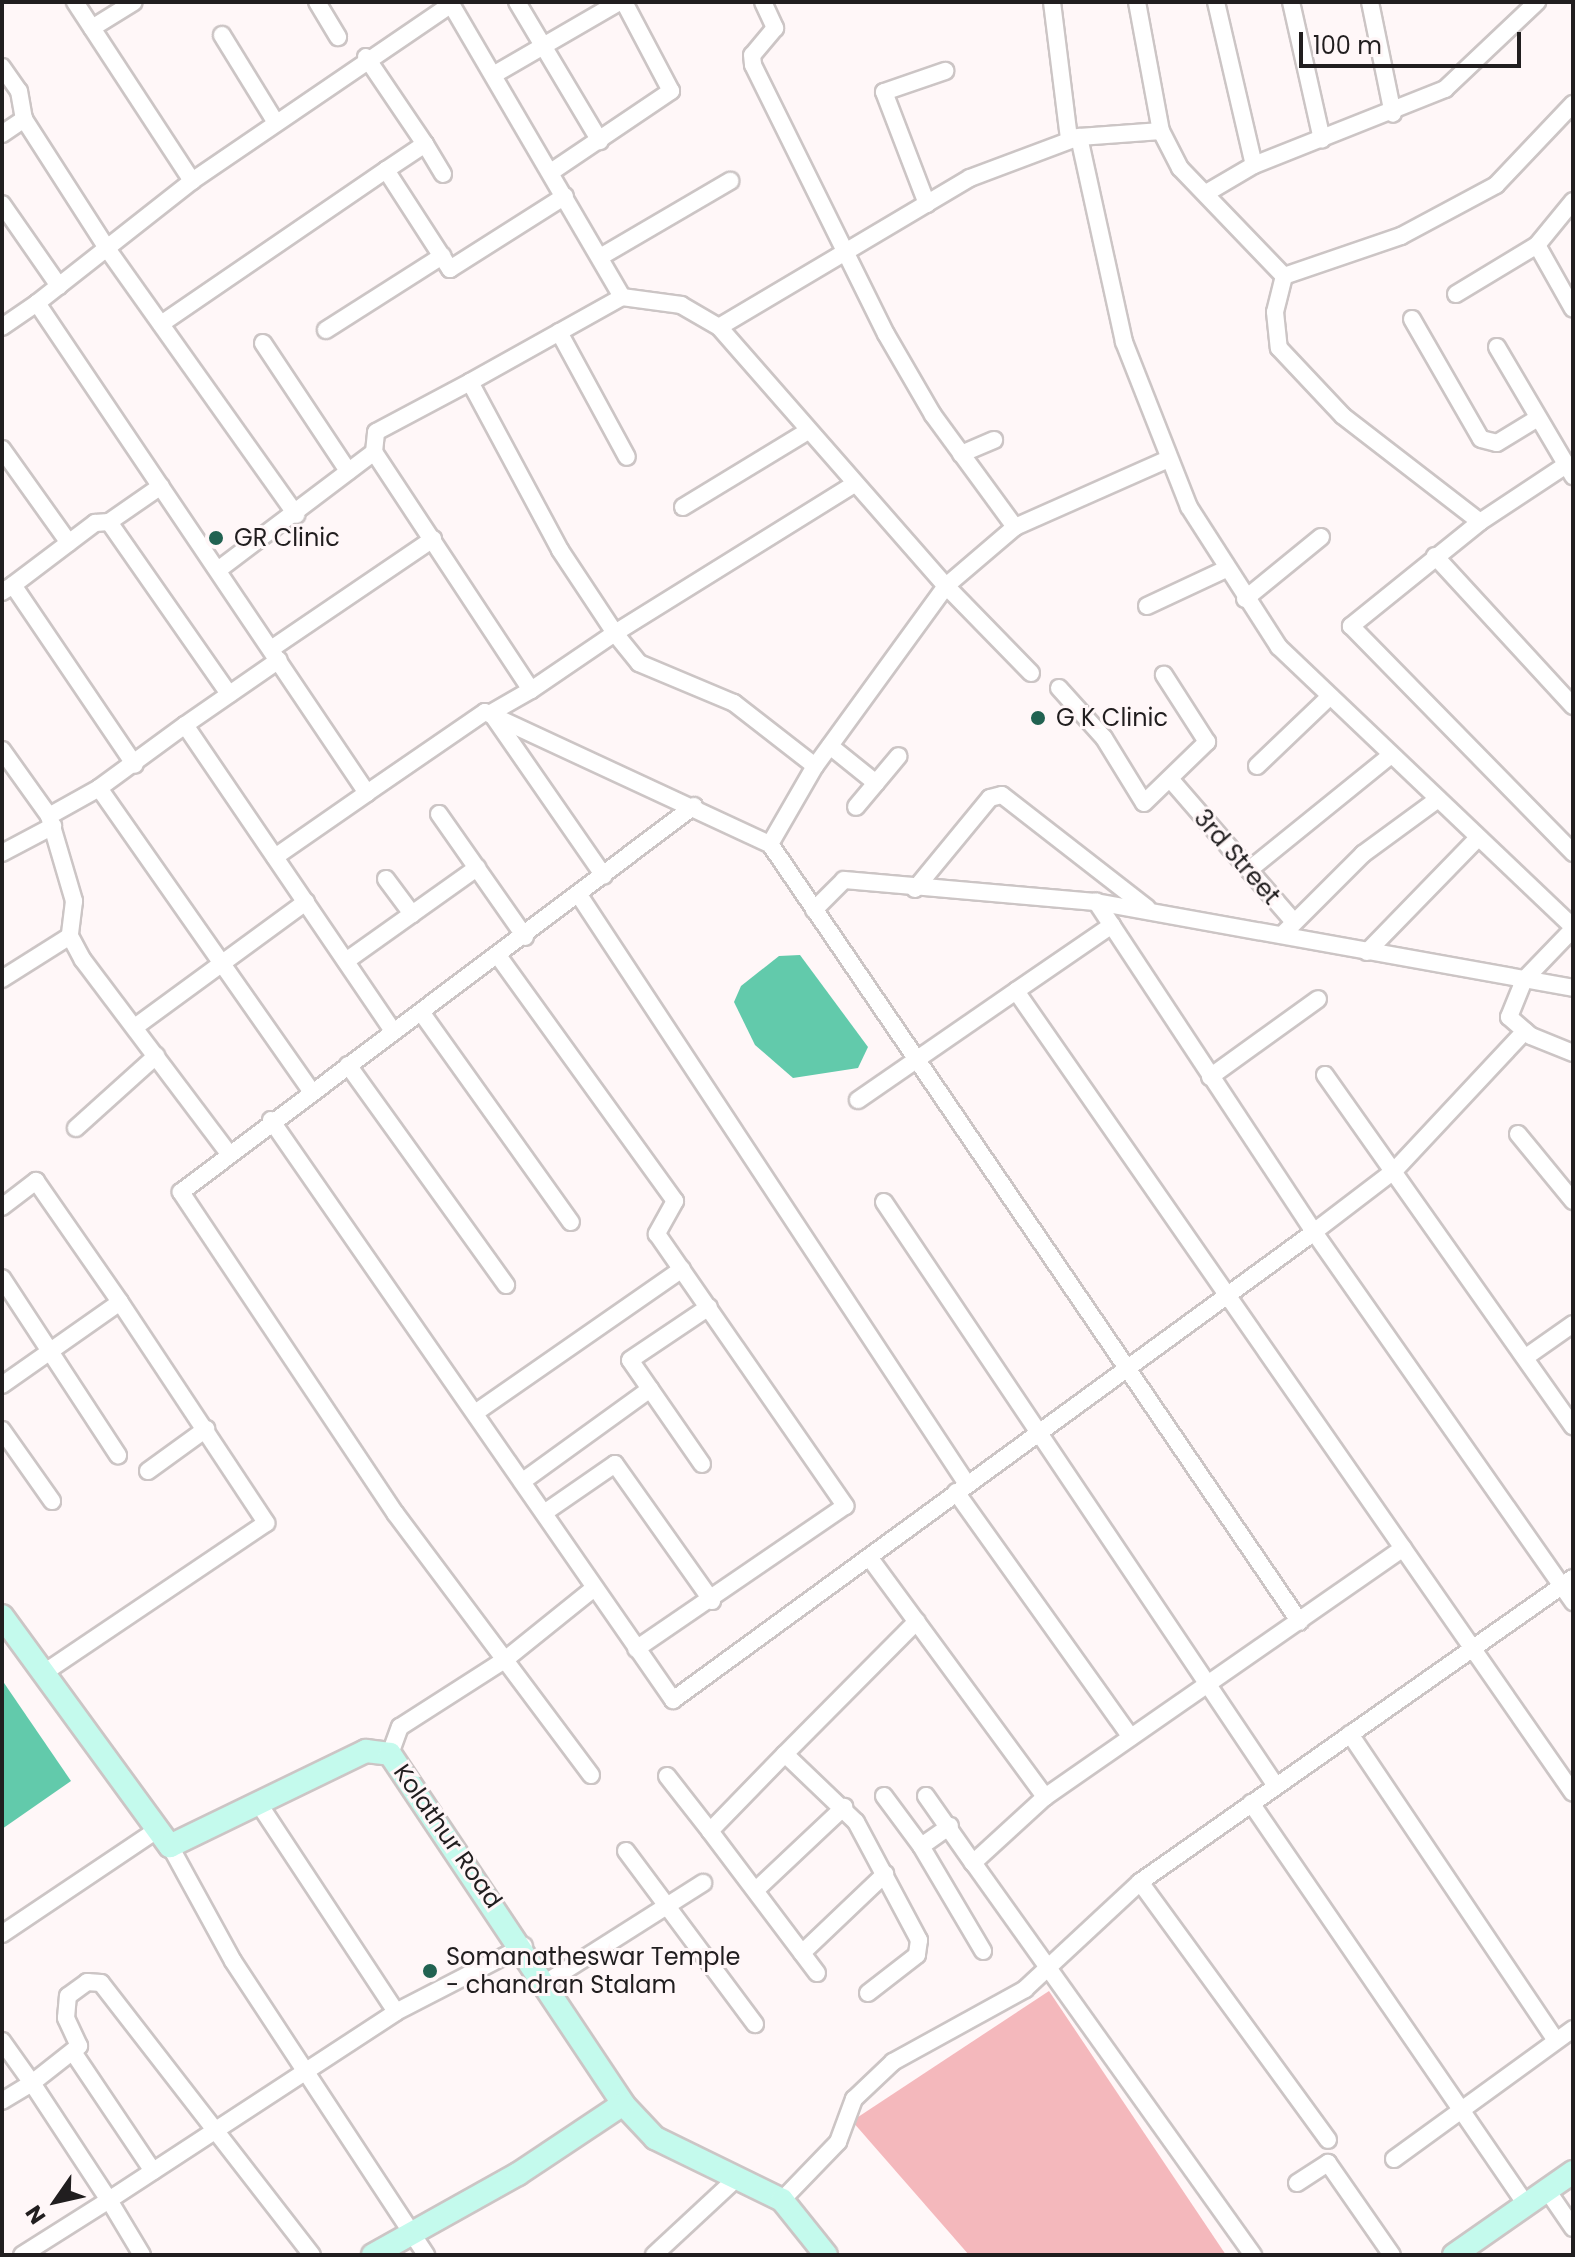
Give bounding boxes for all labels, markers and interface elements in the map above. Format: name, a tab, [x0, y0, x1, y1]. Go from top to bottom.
scale bar	[1303, 16, 1525, 66]
text: 100 m	[1313, 29, 1382, 62]
place label: GR Clinic	[234, 524, 340, 552]
marker: GR Clinic	[205, 527, 227, 549]
place label: G K Clinic	[1056, 704, 1168, 732]
marker: G K Clinic	[1027, 707, 1049, 729]
street label: 3rd Street	[1188, 804, 1286, 910]
street label: Kolathur Road	[388, 1758, 508, 1914]
place label: Somanatheswar Temple - chandran Stalam	[446, 1943, 740, 1999]
marker: Somanatheswar Temple - chandran Stalam	[421, 1962, 439, 1980]
north arrow	[16, 2161, 96, 2241]
text: N	[18, 2199, 53, 2230]

